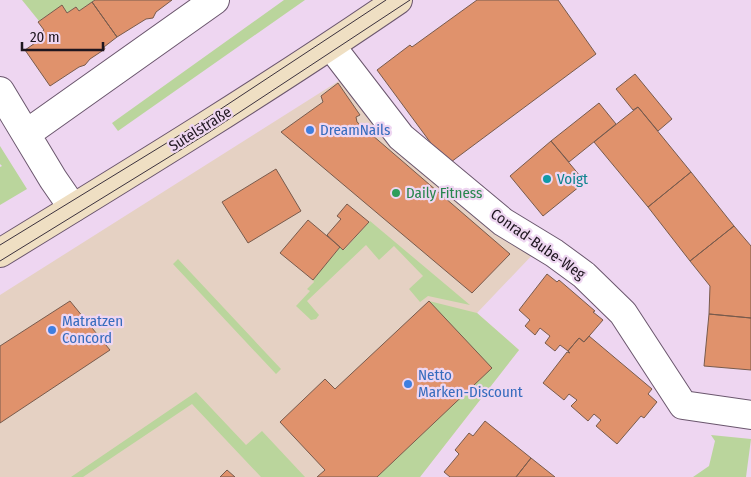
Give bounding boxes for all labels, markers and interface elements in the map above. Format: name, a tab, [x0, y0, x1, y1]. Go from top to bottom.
scale bar	[22, 20, 104, 52]
text: 20 m	[30, 28, 60, 46]
street label: Sutelstraße	[165, 103, 235, 155]
place label: DreamNails	[320, 121, 390, 139]
marker: DreamNails	[304, 124, 316, 136]
place label: Voigt	[557, 170, 588, 188]
marker: Voigt	[541, 173, 553, 185]
place label: Daily Fitness	[406, 184, 482, 202]
marker: Daily Fitness	[390, 187, 402, 199]
street label: Conrad-Bube-Weg	[487, 205, 589, 283]
place label: Matratzen Concord	[62, 312, 123, 347]
marker: Matratzen Concord	[46, 324, 58, 336]
place label: Netto Marken-Discount	[418, 366, 523, 401]
marker: Netto Marken-Discount	[402, 378, 414, 390]

